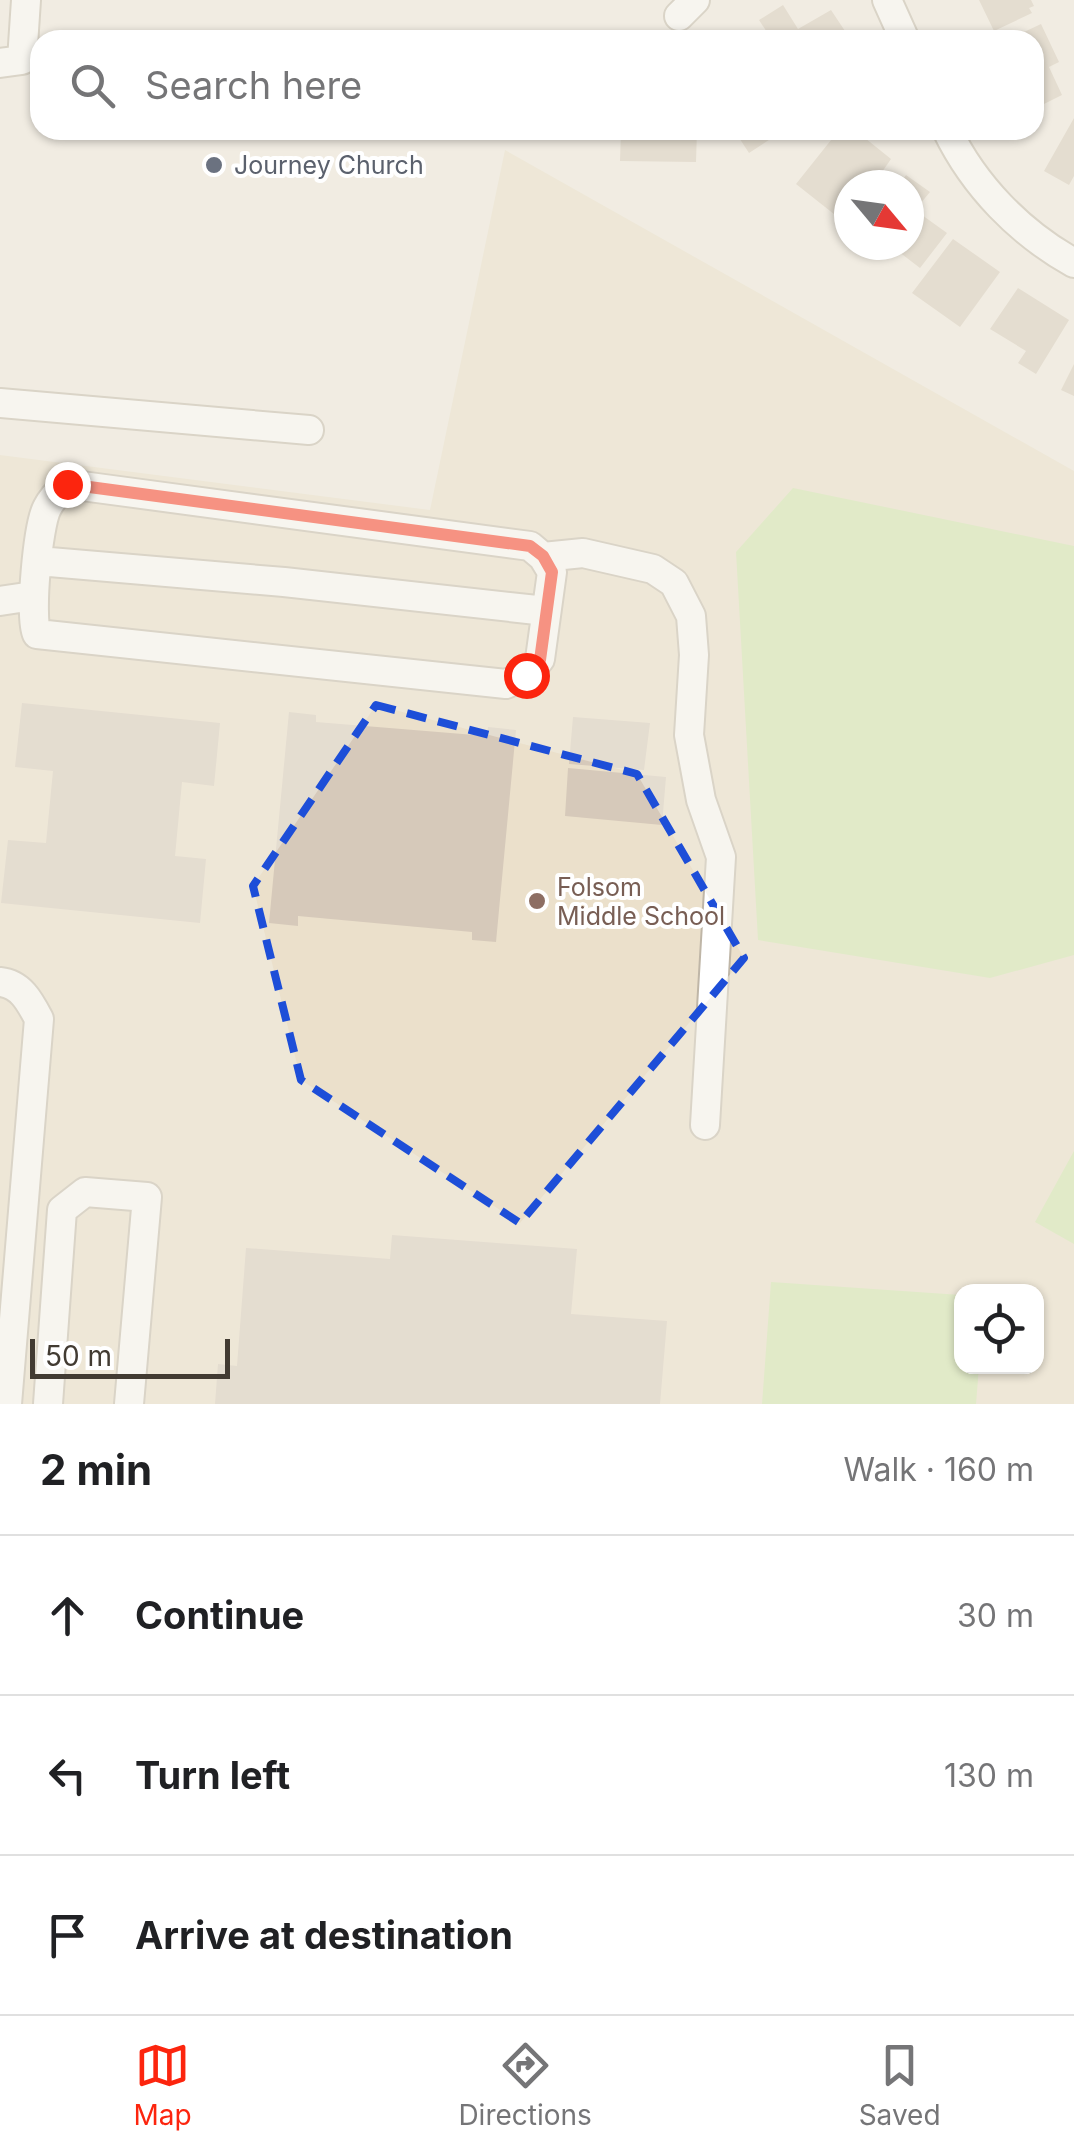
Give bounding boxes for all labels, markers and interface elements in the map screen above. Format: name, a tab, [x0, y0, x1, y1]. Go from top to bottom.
search box	[30, 30, 1044, 140]
icon: search	[65, 58, 120, 113]
text: Search here	[145, 62, 362, 108]
place label: Journey Church	[234, 150, 424, 180]
marker: Journey Church	[203, 154, 225, 176]
north arrow	[834, 170, 924, 260]
route end	[45, 462, 91, 508]
route start	[504, 653, 550, 699]
place label: Folsom Middle School	[557, 872, 725, 931]
marker: Folsom Middle School	[526, 890, 548, 912]
map controls	[954, 1284, 1044, 1374]
button: locate	[954, 1284, 1044, 1374]
scale bar	[30, 1334, 230, 1378]
text: 50 m	[45, 1339, 112, 1373]
text: 2 min	[40, 1444, 152, 1495]
text: Walk · 160 m	[844, 1450, 1034, 1489]
icon: ahead	[40, 1588, 95, 1643]
text: Continue	[135, 1592, 304, 1638]
text: 30 m	[957, 1596, 1034, 1635]
icon: left	[40, 1748, 95, 1803]
text: Turn left	[135, 1752, 290, 1798]
text: 130 m	[944, 1756, 1034, 1795]
icon: arrive	[40, 1908, 95, 1963]
text: Arrive at destination	[135, 1912, 513, 1958]
tab: Map	[133, 2038, 192, 2132]
tab: Directions	[458, 2038, 592, 2132]
tab: Saved	[859, 2038, 941, 2132]

